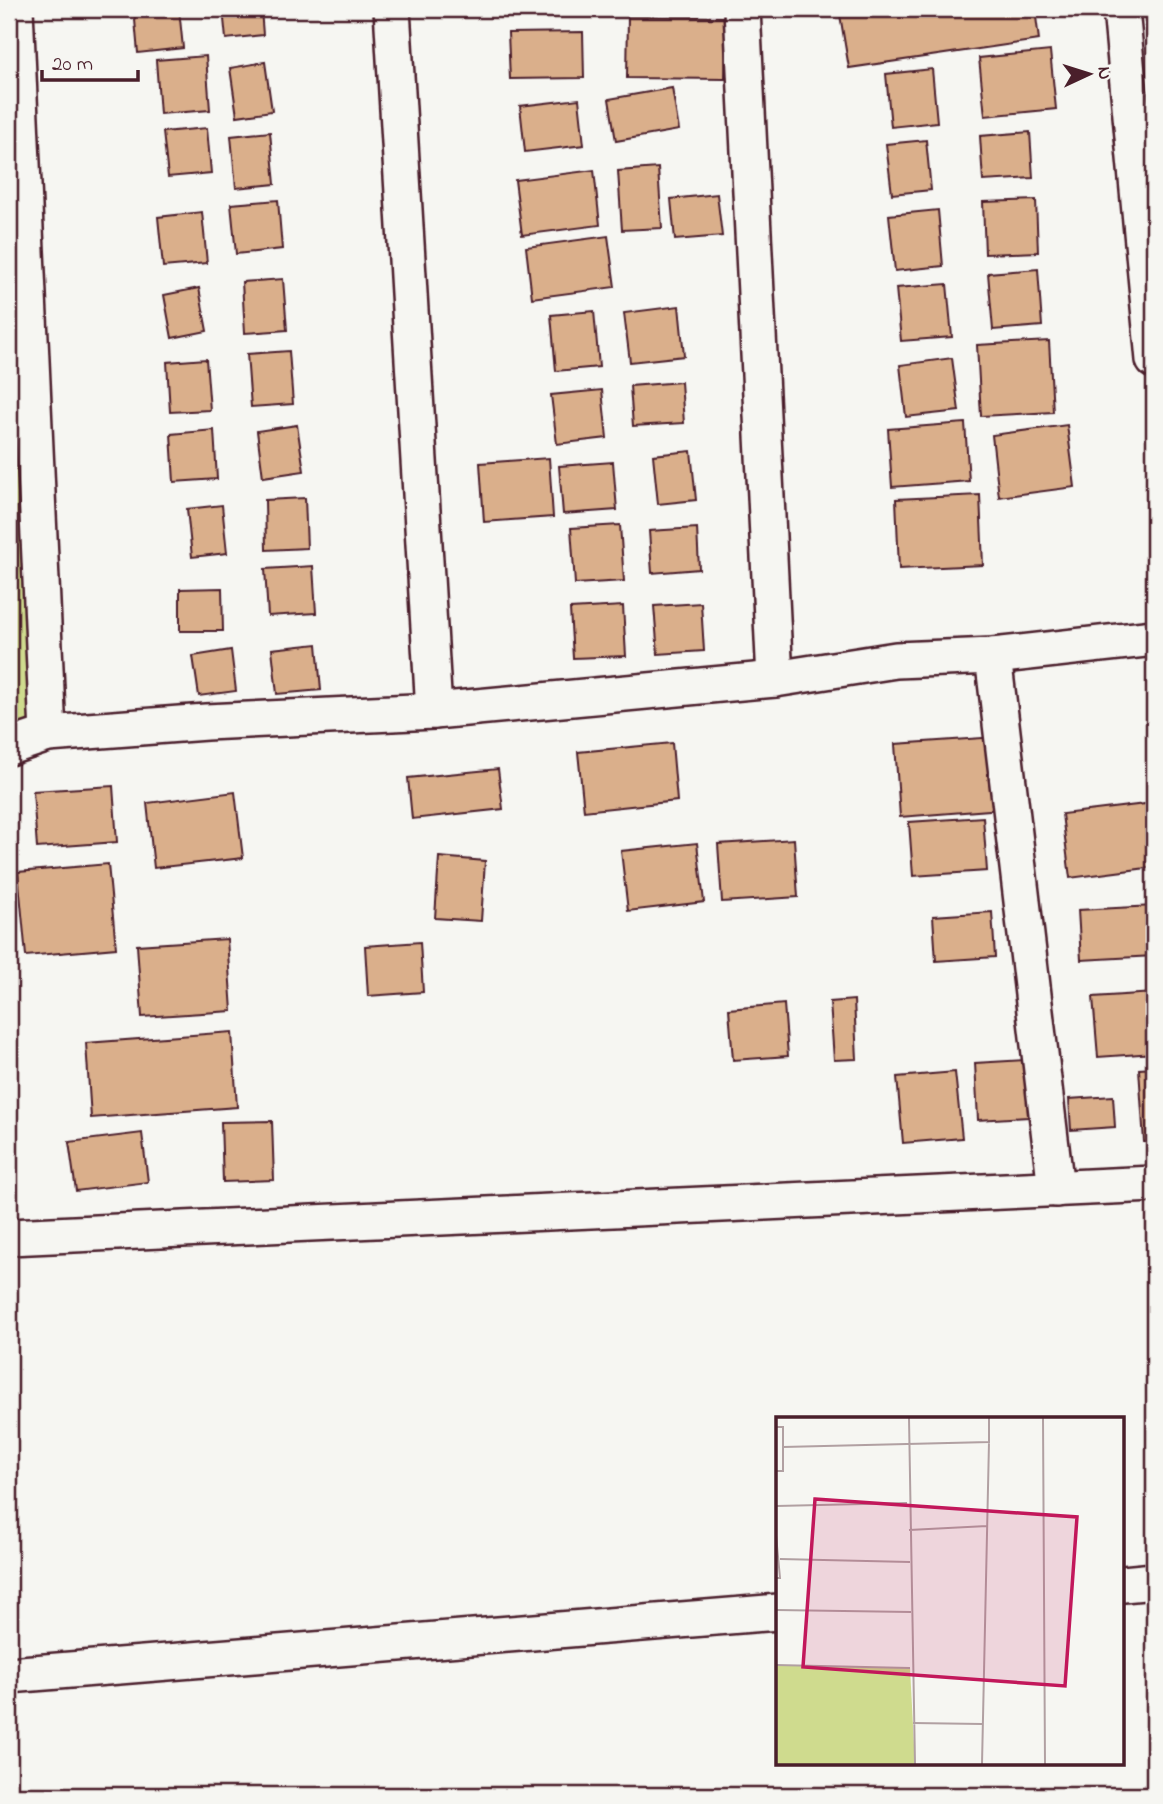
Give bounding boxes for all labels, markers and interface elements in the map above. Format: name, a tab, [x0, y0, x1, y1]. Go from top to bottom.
scale bar	[42, 38, 138, 82]
north arrow	[1054, 38, 1124, 108]
text: 20 m	[52, 50, 93, 80]
text: N	[1090, 66, 1117, 81]
inset map	[776, 1417, 1124, 1766]

